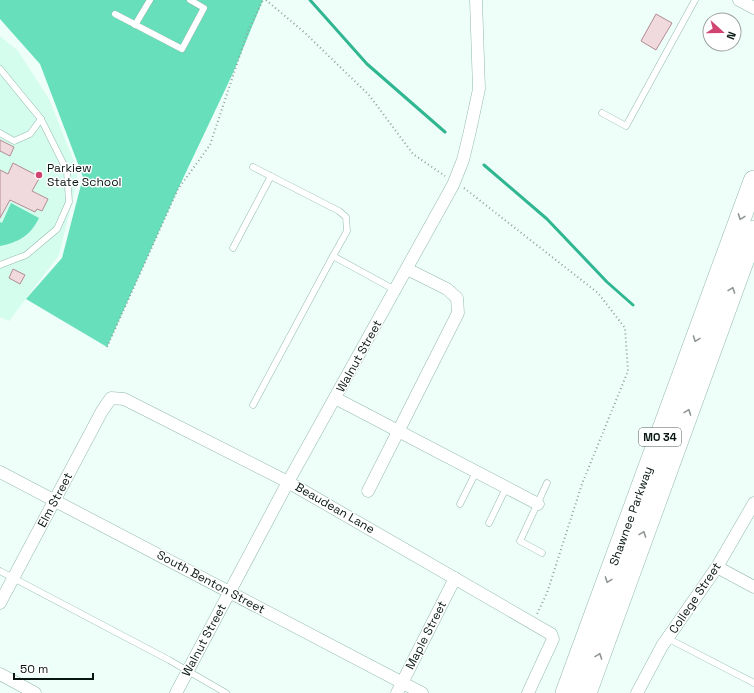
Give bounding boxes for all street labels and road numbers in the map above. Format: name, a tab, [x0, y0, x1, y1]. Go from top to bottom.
street label: Walnut Street	[333, 317, 385, 395]
road number: MO 34	[639, 428, 681, 446]
street label: Shawnee Parkway	[606, 464, 656, 568]
street label: Elm Street	[34, 470, 76, 530]
street label: Beaudean Lane	[292, 479, 378, 537]
street label: South Benton Street	[154, 547, 268, 617]
street label: College Street	[665, 559, 725, 637]
street label: Maple Street	[402, 598, 450, 672]
street label: Walnut Street	[178, 601, 230, 679]

